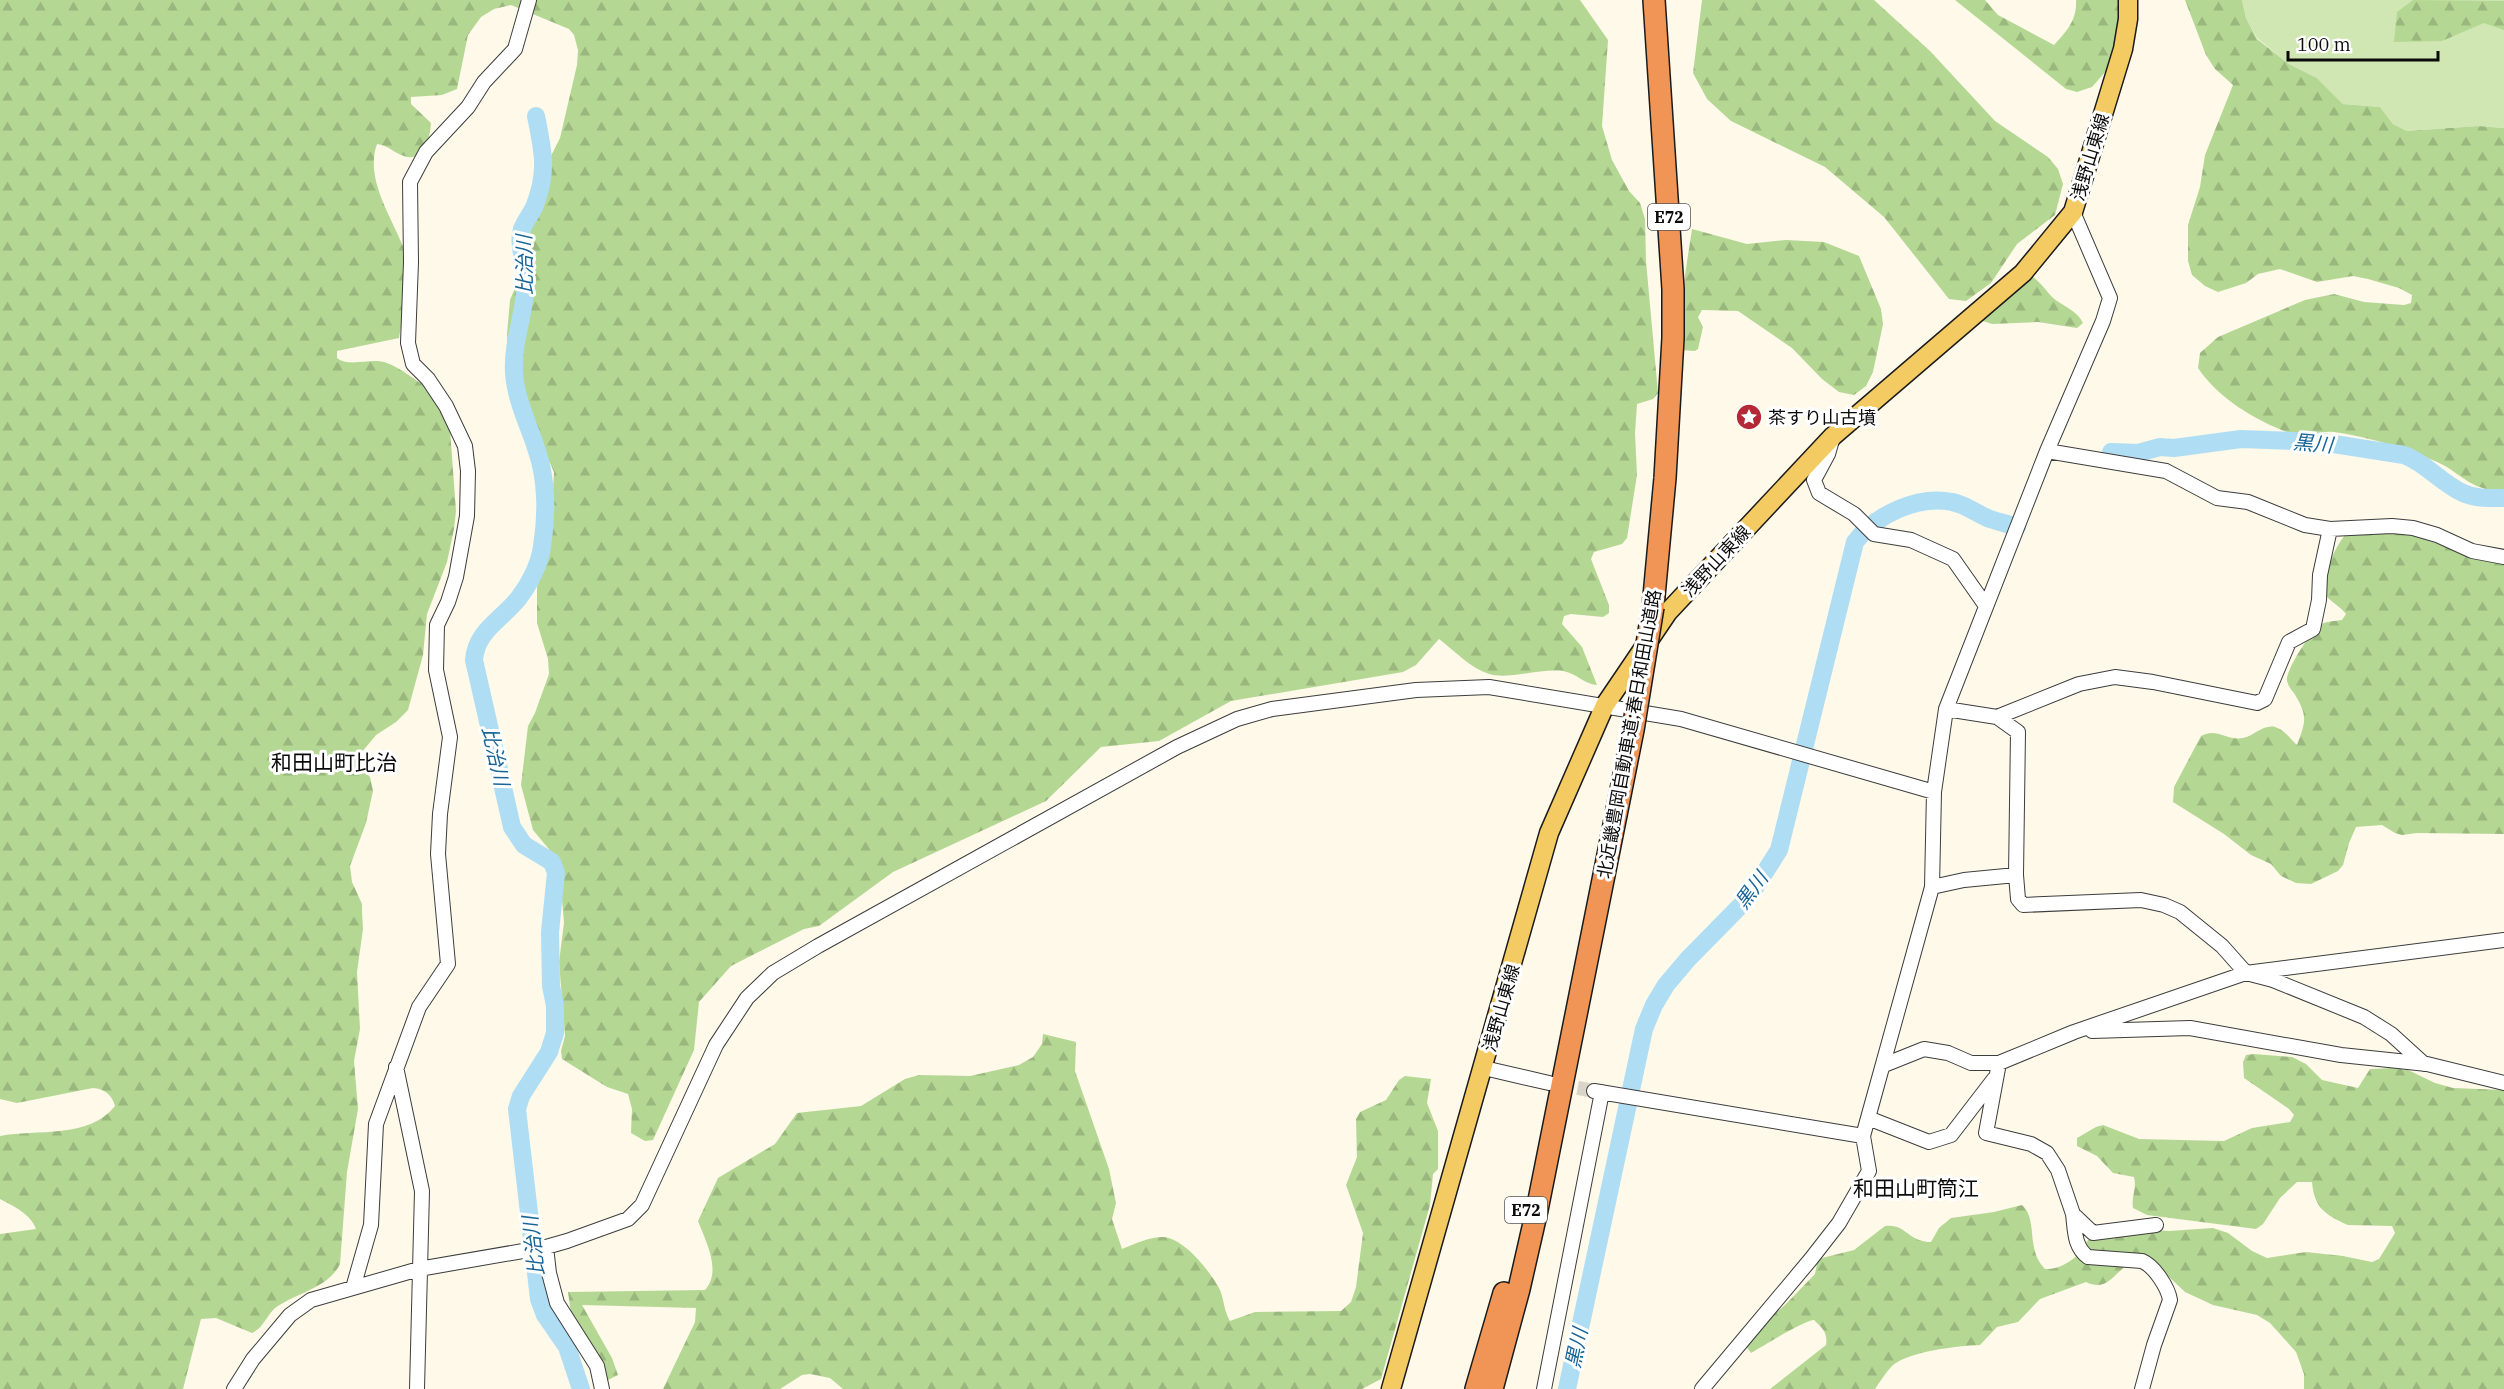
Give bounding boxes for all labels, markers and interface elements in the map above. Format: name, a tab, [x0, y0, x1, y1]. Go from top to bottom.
scale bar	[2288, 24, 2438, 62]
text: 100 m	[2297, 33, 2351, 56]
street label: 浅野山東線	[2066, 111, 2114, 203]
road number: E72	[1648, 204, 1690, 230]
water label: 比治川	[510, 233, 538, 295]
place icon: 茶すり山古墳	[1734, 402, 1764, 432]
place label: 茶すり山古墳	[1768, 406, 1876, 429]
water label: 黒川	[2292, 428, 2336, 458]
street label: 浅野山東線	[1677, 520, 1755, 602]
street label: 北近畿豊岡自動車道;春日和田山道路	[1592, 588, 1666, 880]
water label: 比治川	[476, 724, 516, 790]
district label: 和田山町比治	[271, 748, 397, 776]
water label: 黒川	[1728, 864, 1775, 914]
street label: 浅野山東線	[1478, 962, 1524, 1054]
district label: 和田山町筒江	[1853, 1174, 1979, 1202]
road number: E72	[1505, 1197, 1547, 1223]
water label: 比治川	[516, 1213, 550, 1277]
water label: 黒川	[1559, 1324, 1594, 1370]

